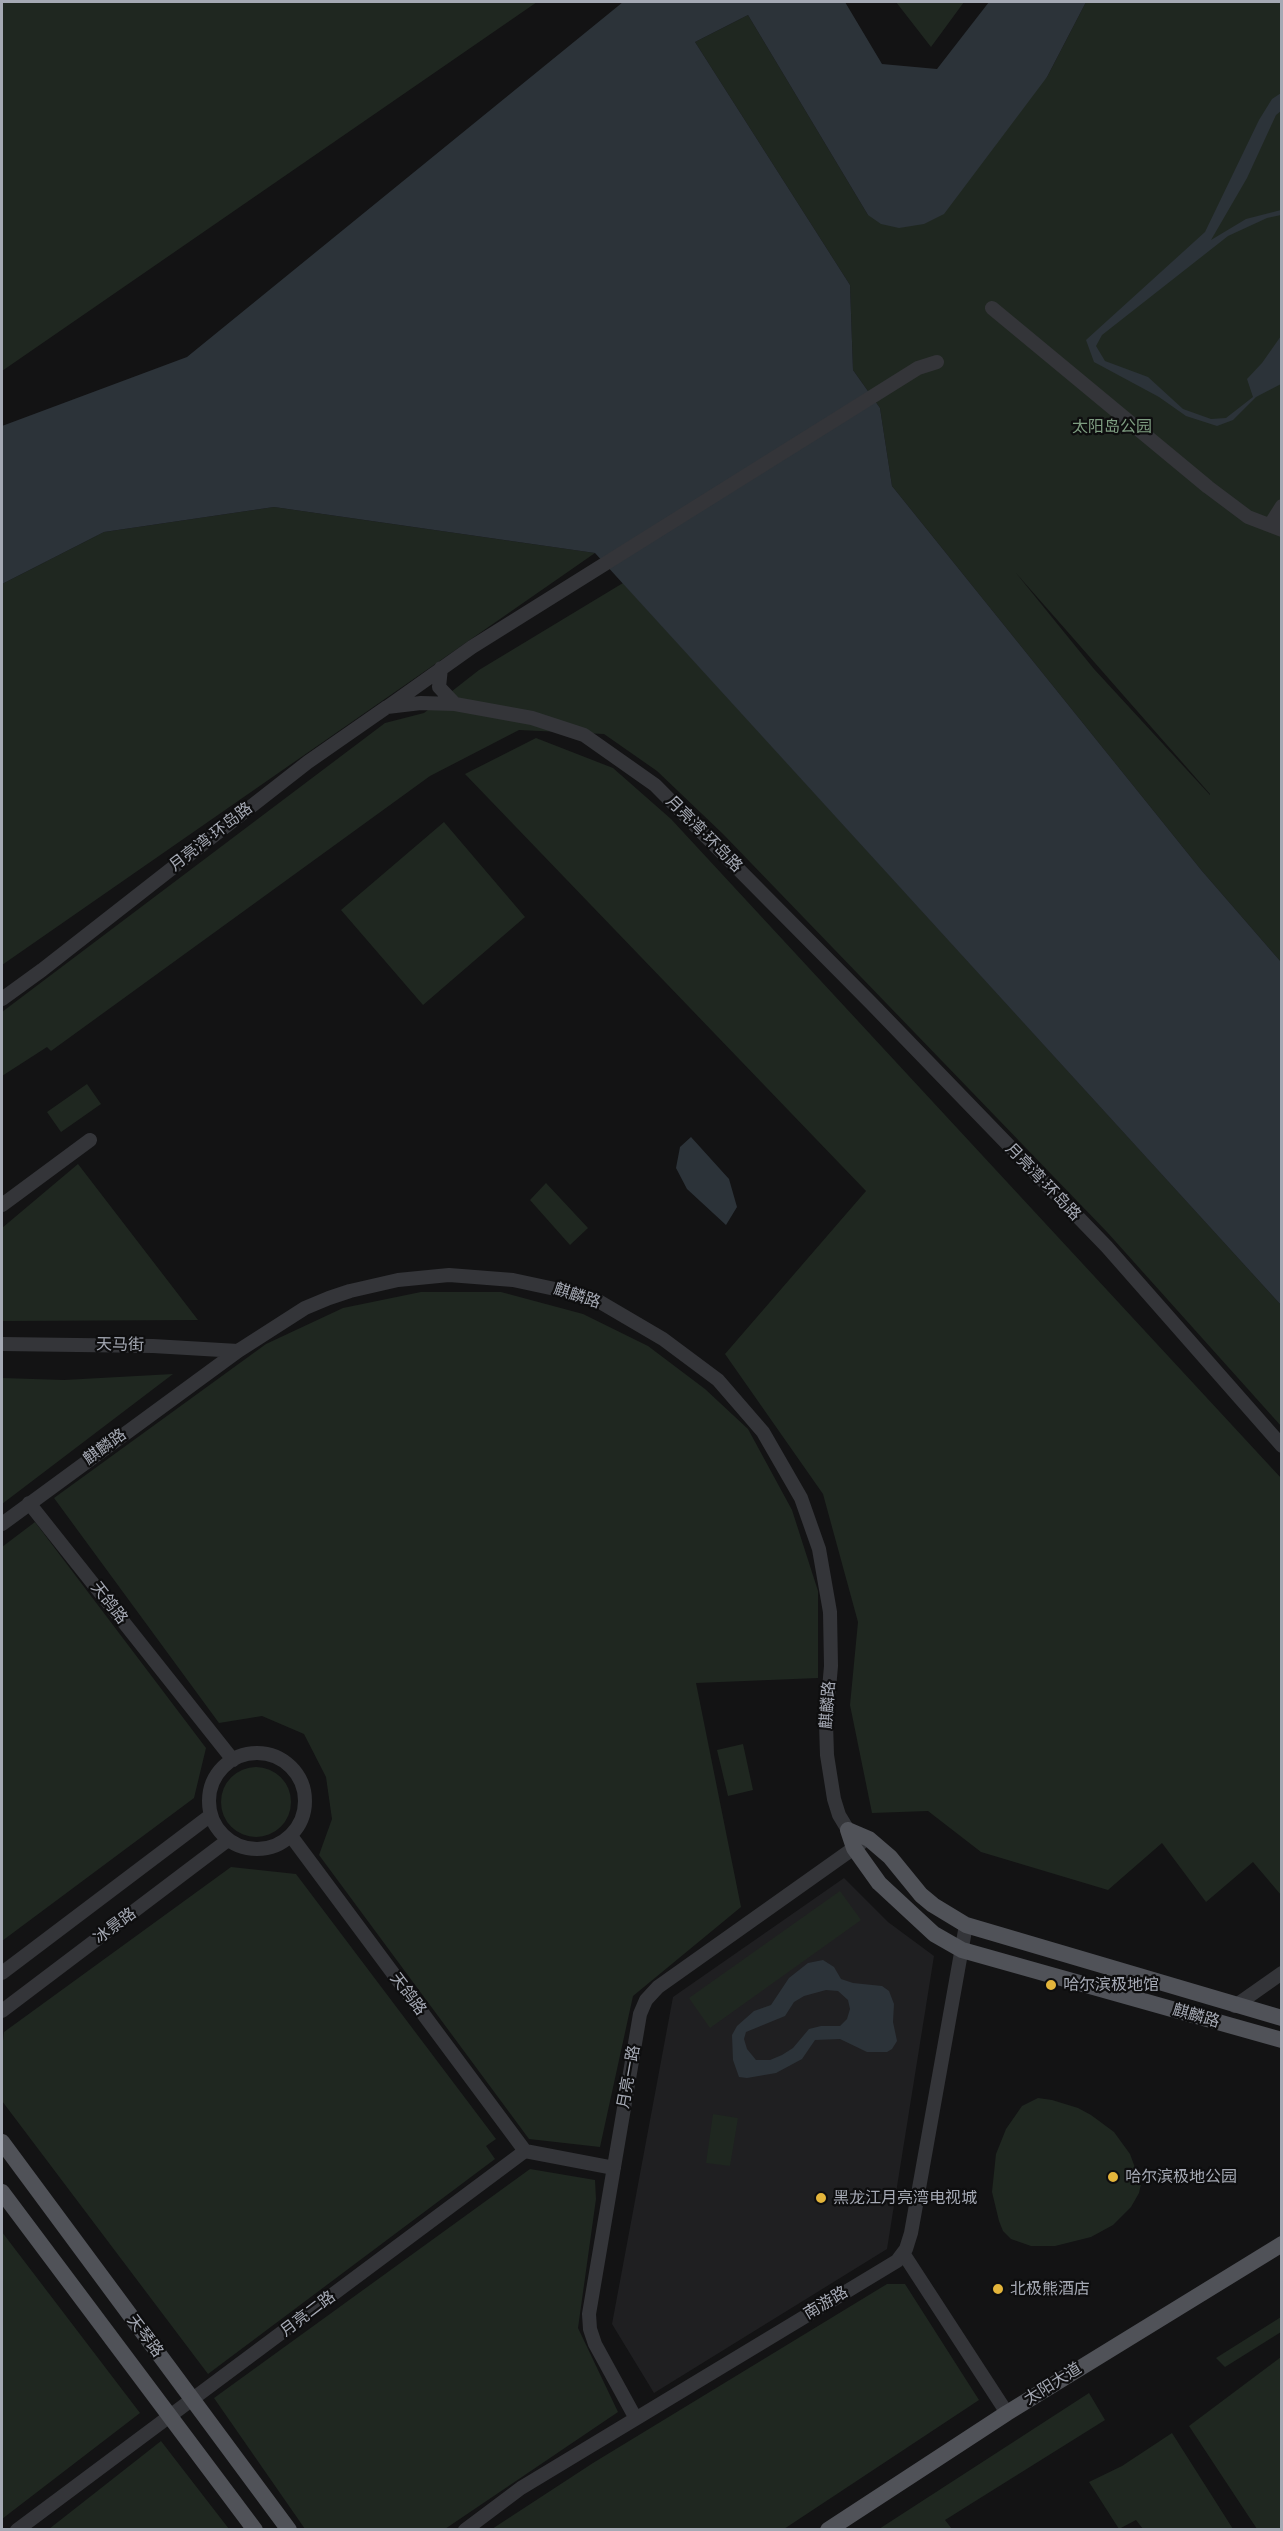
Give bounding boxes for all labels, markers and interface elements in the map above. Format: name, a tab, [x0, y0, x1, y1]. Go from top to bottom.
park label: 太阳岛公园	[1072, 417, 1152, 437]
street label: 月亮湾·环岛路	[662, 792, 746, 876]
street label: 月亮湾·环岛路	[166, 799, 256, 875]
street label: 月亮湾·环岛路	[1001, 1139, 1085, 1225]
street label: 麒麟路	[551, 1279, 603, 1313]
street label: 天马街	[96, 1335, 144, 1355]
street label: 麒麟路	[80, 1425, 130, 1469]
street label: 天鸽路	[87, 1578, 131, 1628]
street label: 麒麟路	[817, 1680, 839, 1730]
street label: 冰景路	[90, 1904, 140, 1948]
street label: 天鸽路	[386, 1969, 430, 2019]
place label: 哈尔滨极地馆	[1063, 1975, 1159, 1995]
marker: 哈尔滨极地馆	[1044, 1978, 1058, 1992]
street label: 麒麟路	[1170, 2000, 1222, 2032]
street label: 月亮一路	[614, 2044, 644, 2110]
place label: 哈尔滨极地公园	[1125, 2167, 1237, 2187]
marker: 哈尔滨极地公园	[1106, 2170, 1120, 2184]
place label: 黑龙江月亮湾电视城	[833, 2188, 977, 2208]
marker: 黑龙江月亮湾电视城	[814, 2191, 828, 2205]
place label: 北极熊酒店	[1010, 2279, 1090, 2299]
street label: 南游路	[800, 2282, 852, 2324]
marker: 北极熊酒店	[991, 2282, 1005, 2296]
street label: 月亮二路	[277, 2287, 339, 2341]
street label: 天琴路	[123, 2311, 167, 2361]
street label: 太阳大道	[1021, 2359, 1085, 2409]

